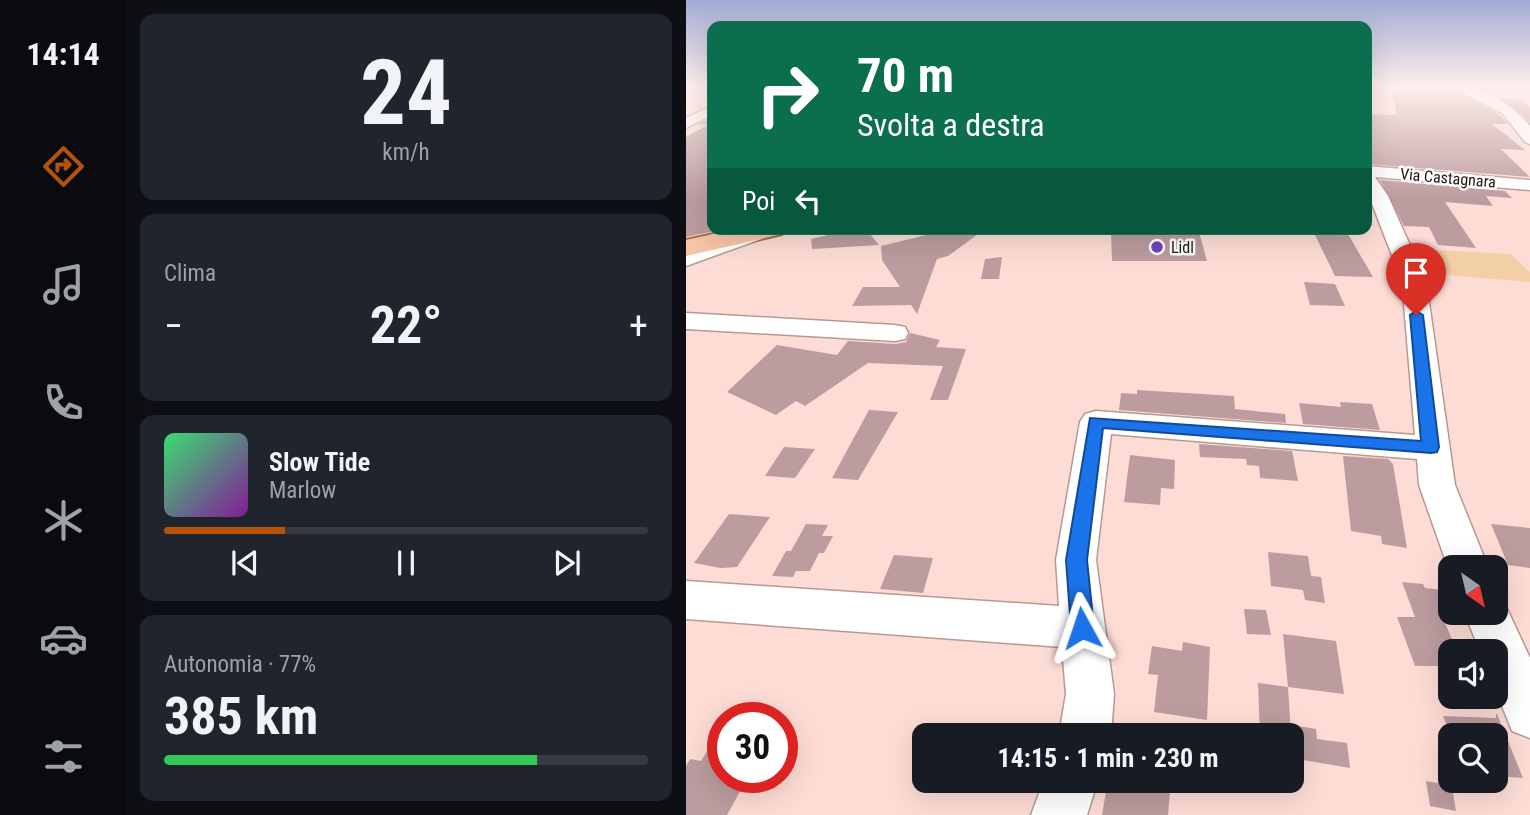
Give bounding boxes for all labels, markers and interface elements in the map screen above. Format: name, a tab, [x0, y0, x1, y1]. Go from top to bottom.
text: 14:14	[26, 35, 100, 73]
text: 24	[360, 40, 452, 146]
text: 70 m	[857, 47, 954, 104]
icon: right	[742, 49, 833, 140]
text: Svolta a destra	[857, 106, 1045, 144]
text: km/h	[382, 139, 430, 166]
icon: directions	[39, 142, 88, 191]
street label: Via Castagnara	[1399, 164, 1497, 192]
icon: left	[789, 182, 827, 220]
text: Poi	[742, 186, 775, 216]
place label: Lidl	[1171, 238, 1194, 257]
marker: Lidl	[1149, 239, 1165, 255]
pin	[1386, 243, 1446, 315]
icon: arrive	[1397, 254, 1435, 292]
icon: music	[39, 260, 88, 309]
text: Clima	[164, 260, 216, 287]
text: 22°	[370, 295, 442, 356]
text: −	[164, 304, 183, 348]
text: +	[629, 304, 648, 348]
icon: phone	[39, 378, 88, 427]
text: Slow Tide	[269, 447, 370, 477]
text: Marlow	[269, 477, 336, 504]
icon: climate	[39, 496, 88, 545]
icon: previous	[226, 544, 264, 582]
icon: pause	[387, 544, 425, 582]
icon: next	[548, 544, 586, 582]
north arrow	[1438, 555, 1508, 625]
map controls	[1438, 555, 1508, 793]
position arrow	[1045, 591, 1119, 665]
icon: car	[39, 614, 88, 663]
button: sound	[1438, 639, 1508, 709]
text: Autonomia · 77%	[164, 651, 316, 678]
text: 385 km	[164, 686, 318, 747]
speed limit sign: 30	[707, 702, 798, 793]
button: search	[1438, 723, 1508, 793]
icon: filters	[39, 732, 88, 781]
text: 14:15 · 1 min · 230 m	[998, 743, 1218, 773]

